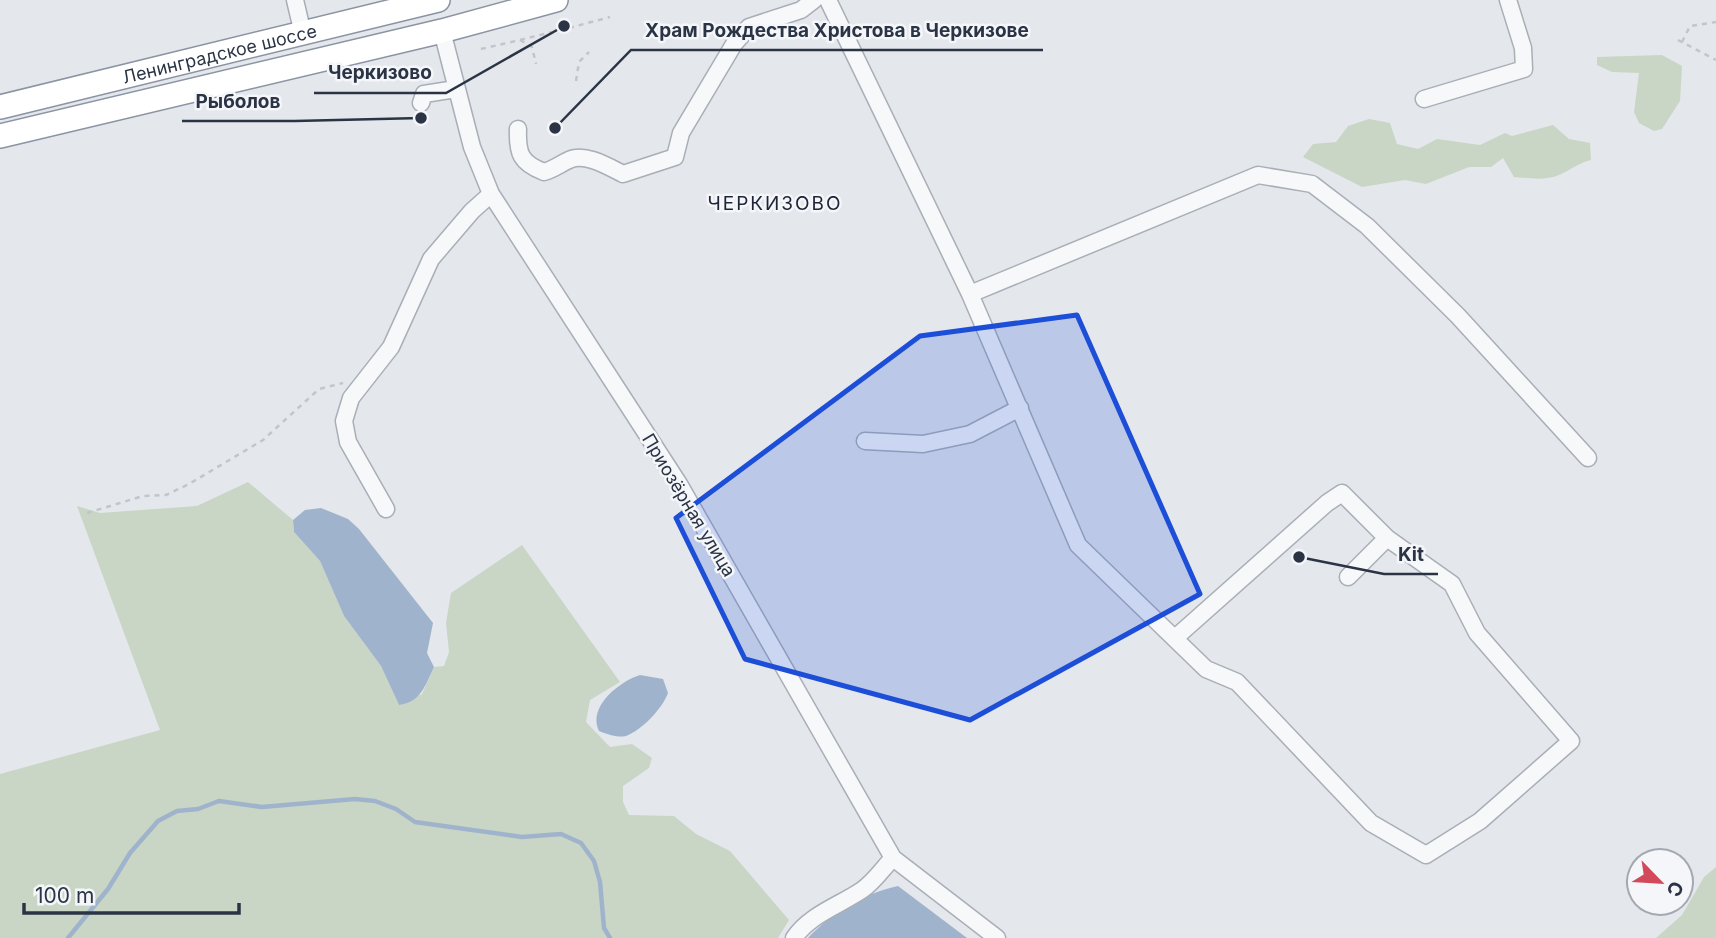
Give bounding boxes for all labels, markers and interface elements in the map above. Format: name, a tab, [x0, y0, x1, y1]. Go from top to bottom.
callout: Храм Рождества Христова в Черкизове	[631, 10, 1043, 50]
text: Храм Рождества Христова в Черкизове	[645, 19, 1029, 42]
street label: Ленинградское шоссе	[120, 20, 319, 87]
callout: Черкизово	[314, 53, 446, 93]
text: Черкизово	[328, 61, 432, 84]
callout: Рыболов	[182, 81, 295, 121]
text: Рыболов	[196, 90, 281, 113]
district label: ЧЕРКИЗОВО	[707, 192, 843, 215]
street label: Приозёрная улица	[638, 430, 740, 580]
callout: Kit	[1384, 534, 1438, 574]
text: Kit	[1398, 543, 1424, 566]
north arrow	[1625, 847, 1695, 917]
scale bar	[24, 872, 240, 916]
text: С	[1662, 878, 1688, 900]
text: 100 m	[35, 883, 94, 908]

